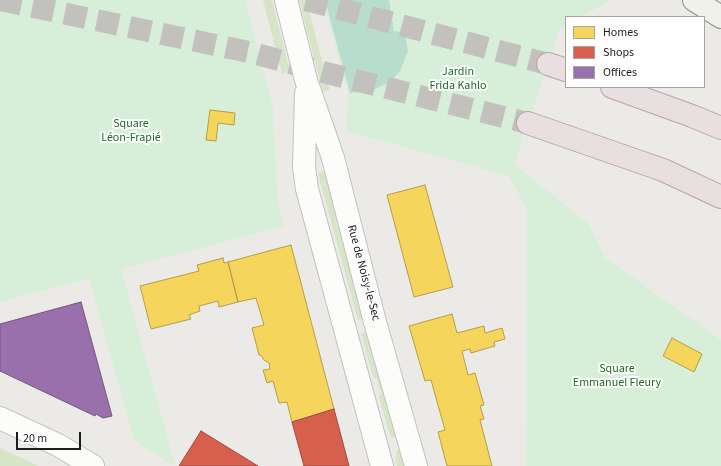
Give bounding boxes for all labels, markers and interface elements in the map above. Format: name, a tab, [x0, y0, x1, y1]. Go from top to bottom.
legend	[565, 16, 705, 88]
text: Homes	[603, 24, 638, 41]
text: Shops	[603, 44, 634, 61]
text: Offices	[603, 64, 637, 81]
park label: Jardin Frida Kahlo	[430, 65, 486, 93]
park label: Square Léon-Frapié	[101, 117, 161, 145]
street label: Rue de Noisy-le-Sec	[343, 223, 383, 323]
park label: Square Emmanuel Fleury	[573, 362, 661, 390]
scale bar	[18, 424, 83, 450]
text: 20 m	[23, 430, 47, 447]

